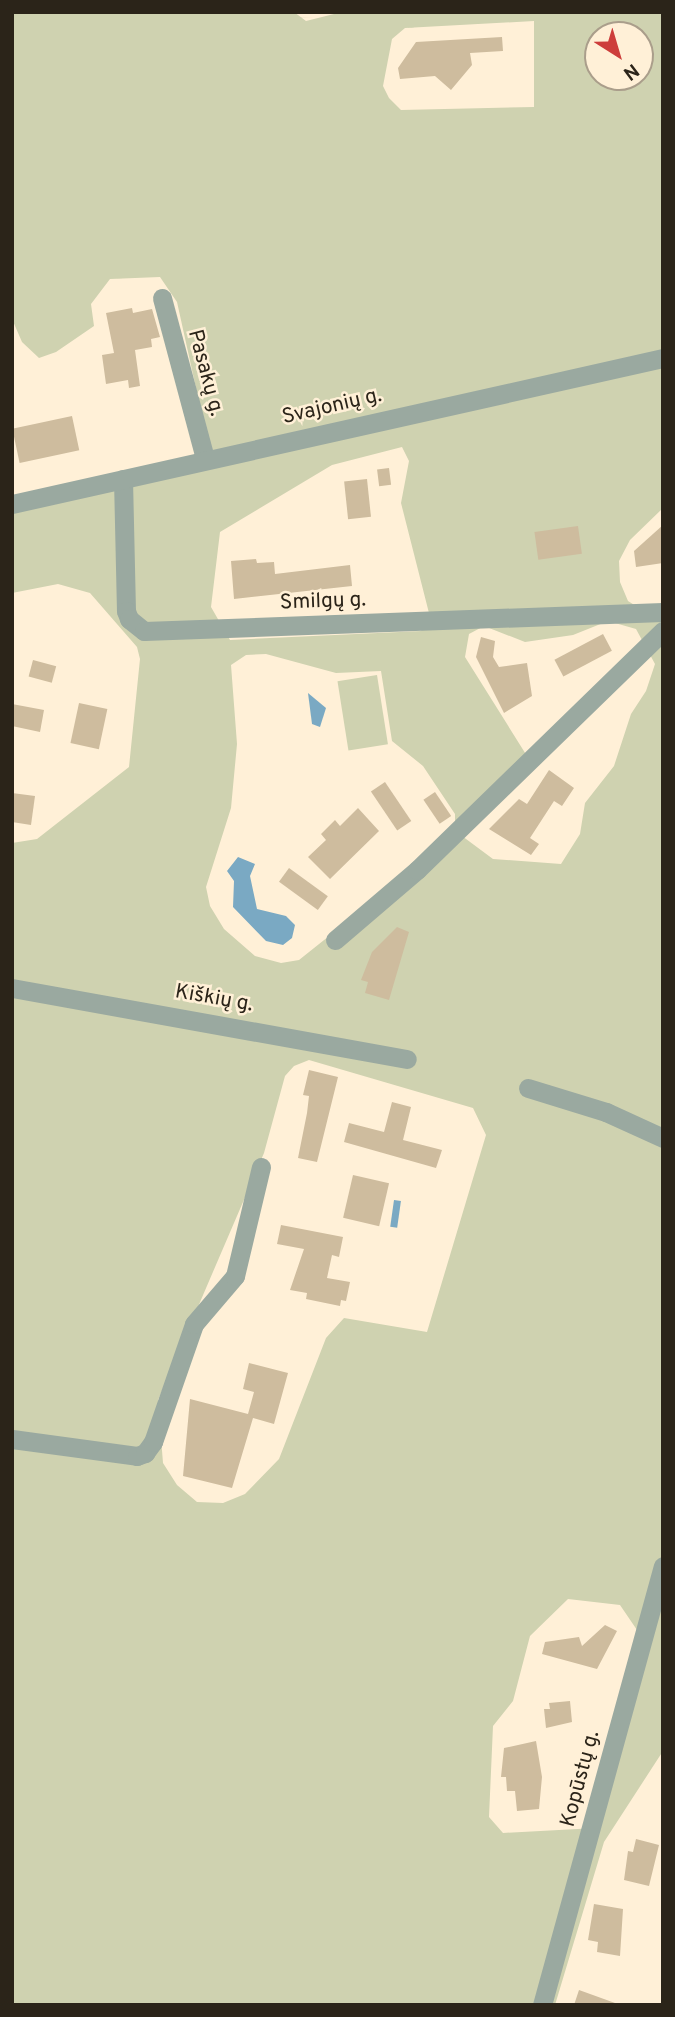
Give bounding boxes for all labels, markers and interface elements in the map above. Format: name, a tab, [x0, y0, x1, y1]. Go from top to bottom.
north arrow	[584, 21, 654, 91]
text: N	[618, 57, 643, 85]
street label: Pasakų g.	[181, 327, 229, 419]
street label: Svajonių g.	[280, 383, 384, 431]
street label: Smilgų g.	[279, 588, 367, 616]
street label: Kiškių g.	[173, 980, 255, 1018]
street label: Kopūstų g.	[556, 1728, 606, 1830]

